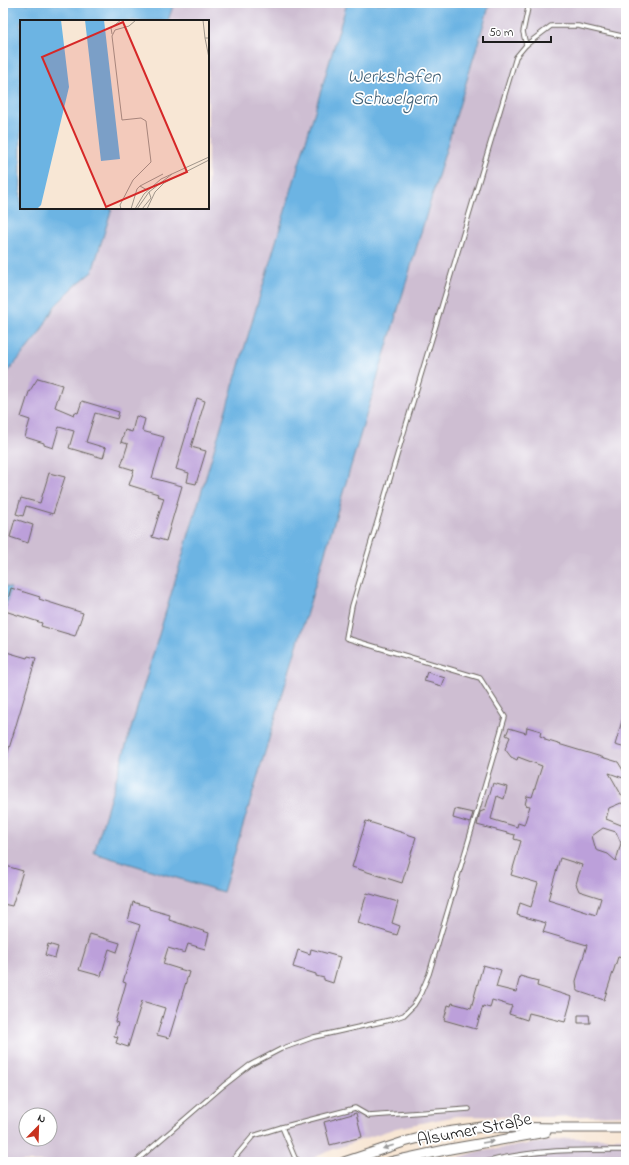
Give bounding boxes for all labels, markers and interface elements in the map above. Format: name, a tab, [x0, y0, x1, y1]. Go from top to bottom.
scale bar	[483, 18, 551, 44]
inset map	[20, 20, 209, 209]
text: 50 m	[489, 24, 513, 42]
water label: Werkshafen Schwelgern	[347, 64, 441, 114]
north arrow	[18, 1107, 58, 1147]
street label: Alsumer Straße	[415, 1107, 535, 1155]
text: N	[35, 1110, 48, 1128]
one-way arrow	[482, 1139, 494, 1145]
one-way arrow	[382, 1144, 394, 1150]

